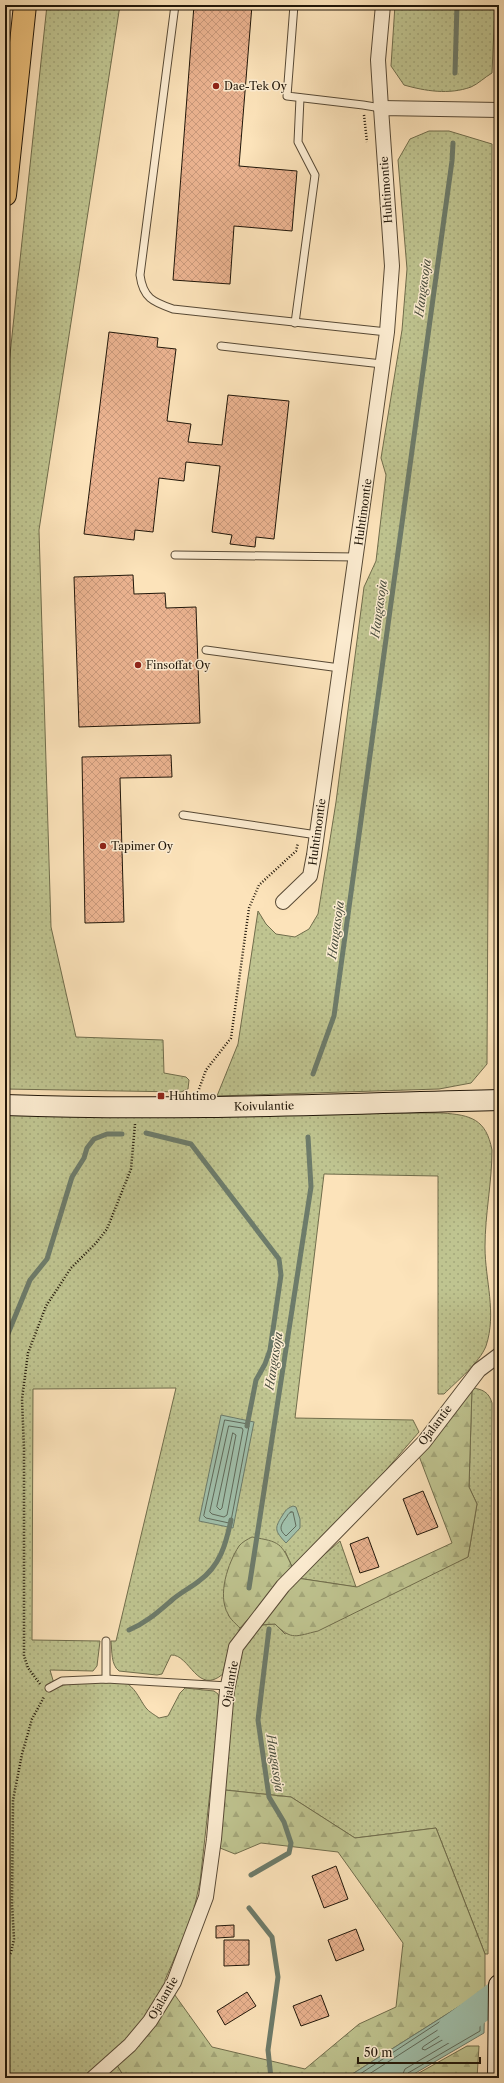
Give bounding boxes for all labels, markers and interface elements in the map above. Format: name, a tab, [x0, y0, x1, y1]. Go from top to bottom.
place label: Dae-Tek Oy	[224, 79, 288, 93]
marker: Dae-Tek Oy	[211, 81, 221, 91]
street label: Huhtimontie	[377, 156, 395, 224]
water label: Hangasoja	[411, 258, 434, 319]
street label: Huhtimontie	[351, 478, 375, 546]
water label: Hangasoja	[367, 579, 390, 640]
place label: Finsoffat Oy	[146, 658, 211, 672]
marker: Finsoffat Oy	[133, 660, 143, 670]
street label: Huhtimontie	[305, 798, 329, 866]
place label: Tapimer Oy	[111, 839, 174, 853]
marker: Tapimer Oy	[98, 841, 108, 851]
water label: Hangasoja	[324, 900, 347, 961]
place label: Huhtimo	[169, 1089, 216, 1103]
marker: Huhtimo	[156, 1091, 166, 1101]
street label: Koivulantie	[234, 1098, 294, 1114]
water label: Hangasoja	[261, 1331, 286, 1392]
street label: Ojalantie	[415, 1402, 455, 1448]
street label: Ojalantie	[219, 1659, 241, 1709]
water label: Hangasoja	[263, 1732, 287, 1793]
street label: Ojalantie	[145, 1974, 181, 2022]
scale bar	[358, 2039, 480, 2065]
text: 50 m	[364, 2045, 393, 2060]

